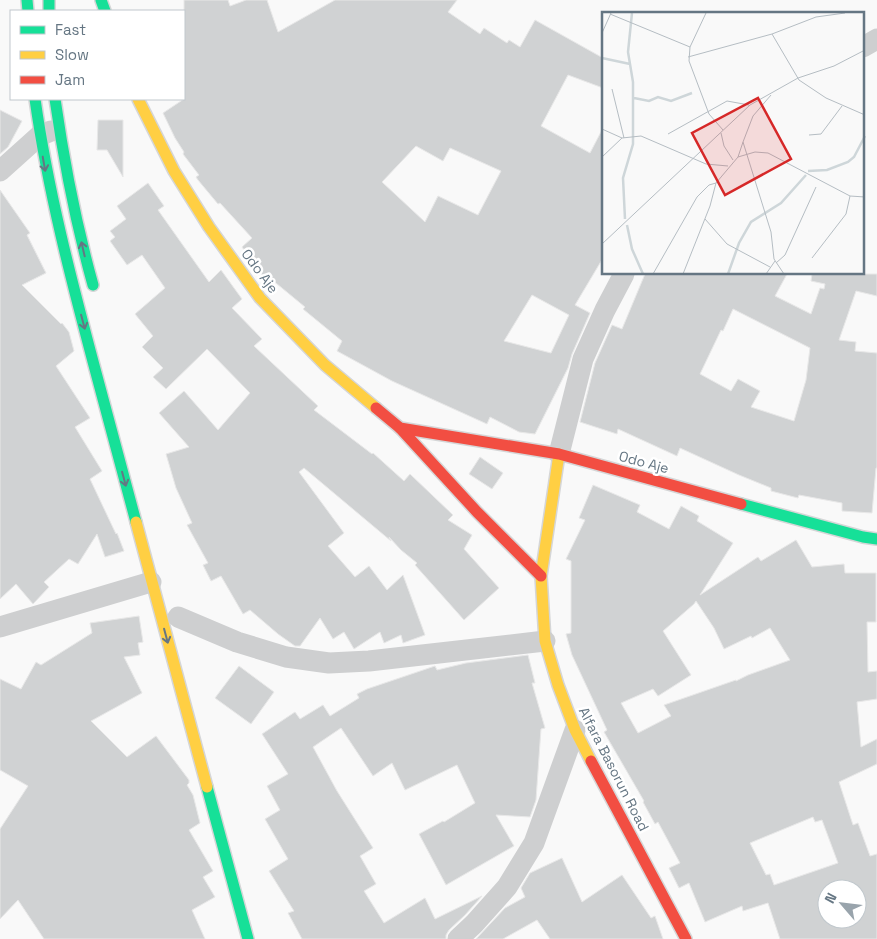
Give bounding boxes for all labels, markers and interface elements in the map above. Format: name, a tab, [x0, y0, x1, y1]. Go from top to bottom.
legend	[10, 10, 185, 100]
inset map	[602, 12, 864, 275]
text: Fast	[55, 20, 86, 39]
text: Slow	[55, 45, 89, 64]
text: Jam	[55, 70, 85, 89]
one-way arrow	[40, 156, 50, 172]
one-way arrow	[78, 242, 87, 258]
street label: Odo Aje	[237, 245, 283, 297]
one-way arrow	[79, 314, 88, 330]
street label: Odo Aje	[617, 447, 671, 477]
one-way arrow	[120, 471, 129, 487]
one-way arrow	[162, 628, 171, 644]
street label: Alfara Basorun Road	[575, 704, 653, 834]
north arrow	[817, 879, 867, 929]
text: N	[820, 890, 841, 906]

